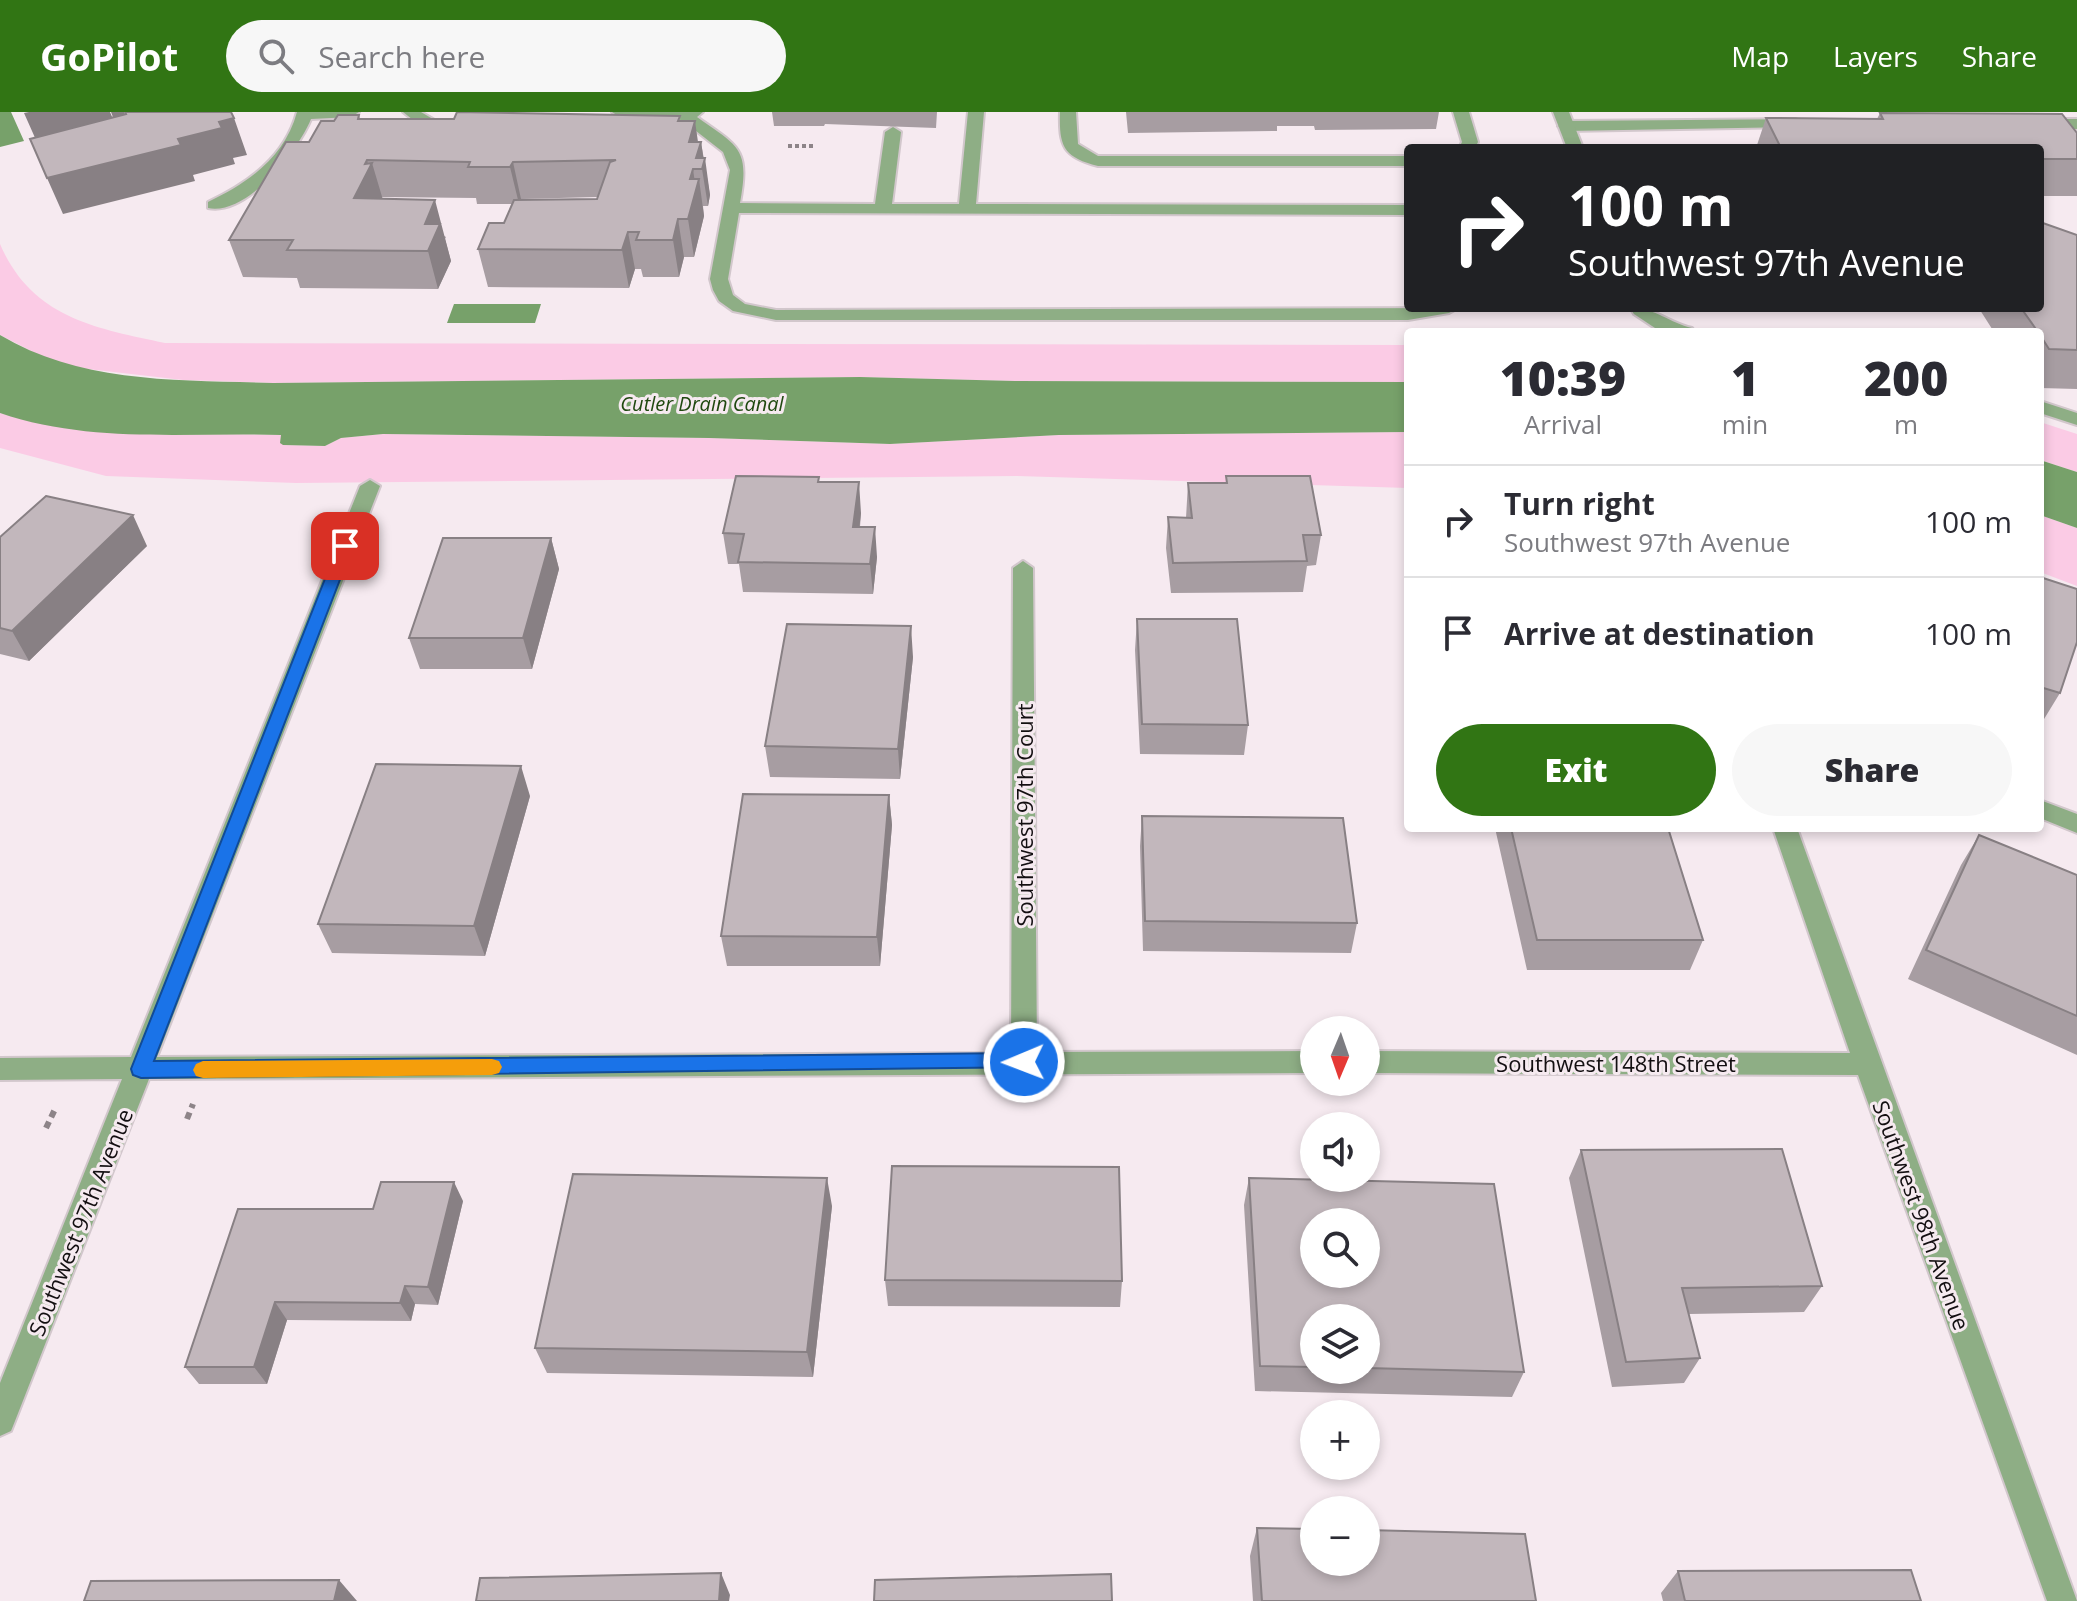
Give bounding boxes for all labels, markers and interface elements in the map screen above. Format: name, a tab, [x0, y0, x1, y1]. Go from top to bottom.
search box	[226, 20, 786, 92]
text: GoPilot	[40, 30, 178, 82]
icon: search	[254, 34, 298, 78]
text: Search here	[318, 36, 485, 77]
text: Map	[1731, 37, 1789, 75]
text: Layers	[1833, 37, 1918, 75]
text: Share	[1962, 37, 2037, 75]
text: 100 m	[1568, 166, 1734, 242]
icon: right	[1436, 176, 1540, 280]
text: Southwest 97th Avenue	[1568, 238, 1965, 287]
text: 10:39	[1500, 345, 1626, 410]
text: 1	[1731, 345, 1759, 410]
text: 200	[1864, 345, 1948, 410]
water label: Cutler Drain Canal	[620, 390, 785, 417]
text: Arrival	[1524, 406, 1602, 442]
text: min	[1722, 406, 1768, 442]
text: m	[1894, 406, 1918, 442]
text: Turn right	[1504, 483, 1655, 524]
icon: right	[1436, 499, 1480, 543]
text: 100 m	[1925, 501, 2012, 542]
pin	[311, 512, 379, 580]
icon: arrive	[323, 524, 367, 568]
text: Southwest 97th Avenue	[1504, 524, 1790, 560]
icon: arrive	[1436, 611, 1480, 655]
text: Arrive at destination	[1504, 613, 1815, 654]
text: 100 m	[1925, 613, 2012, 654]
street label: Southwest 97th Court	[1009, 703, 1039, 927]
button: Exit	[1436, 724, 1716, 816]
button: Share	[1732, 724, 2012, 816]
north arrow	[1300, 1016, 1380, 1096]
map controls	[1300, 1016, 1380, 1576]
position arrow	[982, 1020, 1066, 1104]
street label: Southwest 148th Street	[1496, 1048, 1736, 1078]
street label: Southwest 98th Avenue	[1866, 1096, 1978, 1334]
street label: Southwest 97th Avenue	[21, 1104, 139, 1340]
button: sound	[1300, 1112, 1380, 1192]
button: search	[1300, 1208, 1380, 1288]
button: layers	[1300, 1304, 1380, 1384]
button: +	[1300, 1400, 1380, 1480]
button: −	[1300, 1496, 1380, 1576]

